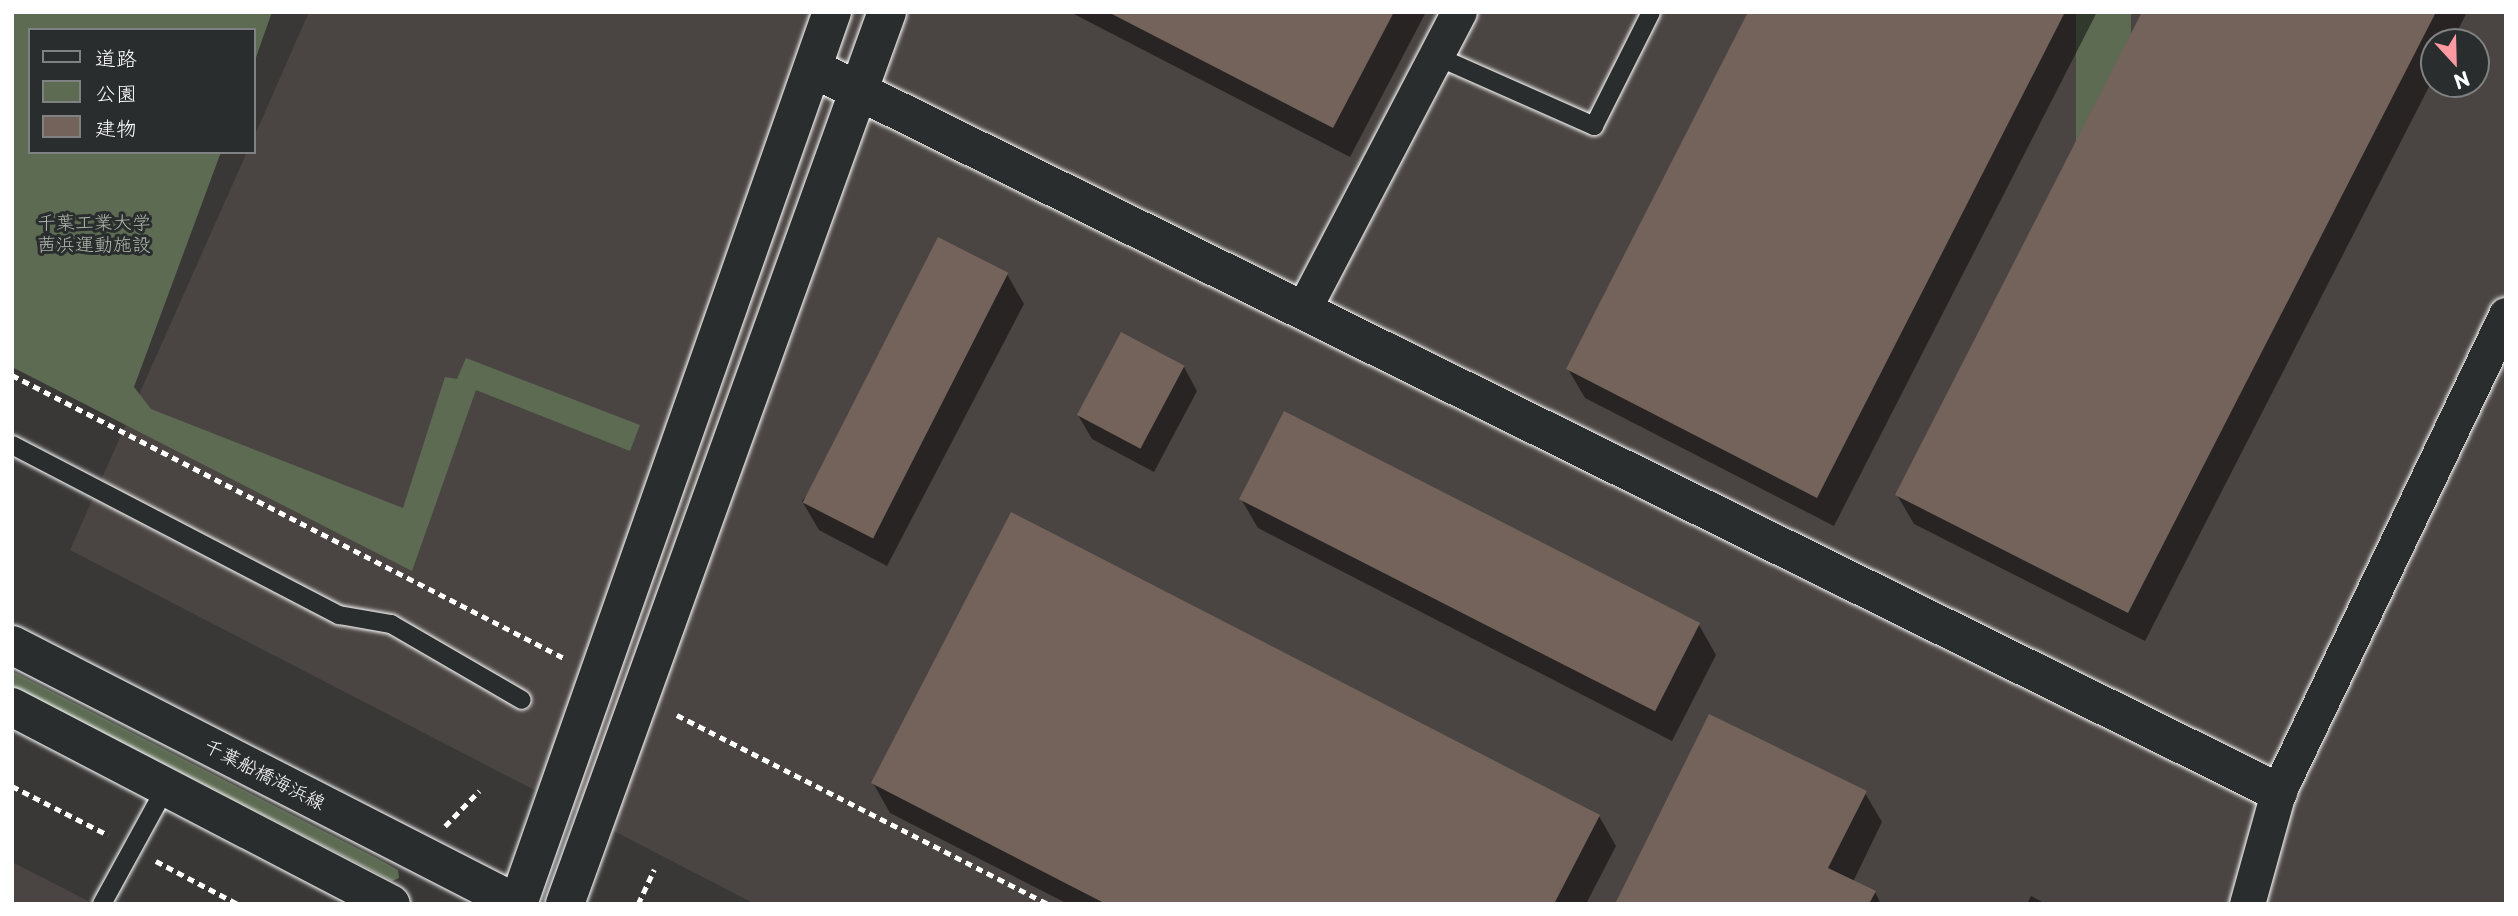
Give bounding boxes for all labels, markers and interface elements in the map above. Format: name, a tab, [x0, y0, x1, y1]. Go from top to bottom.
legend	[28, 28, 256, 154]
north arrow	[2420, 28, 2490, 98]
text: 道路	[95, 41, 137, 73]
text: N	[2450, 65, 2474, 96]
text: 公園	[95, 76, 137, 108]
text: 建物	[95, 111, 137, 143]
park label: 千葉工業大学 茜浜運動施設	[37, 211, 151, 255]
street label: 千葉船橋海浜線	[201, 734, 329, 814]

